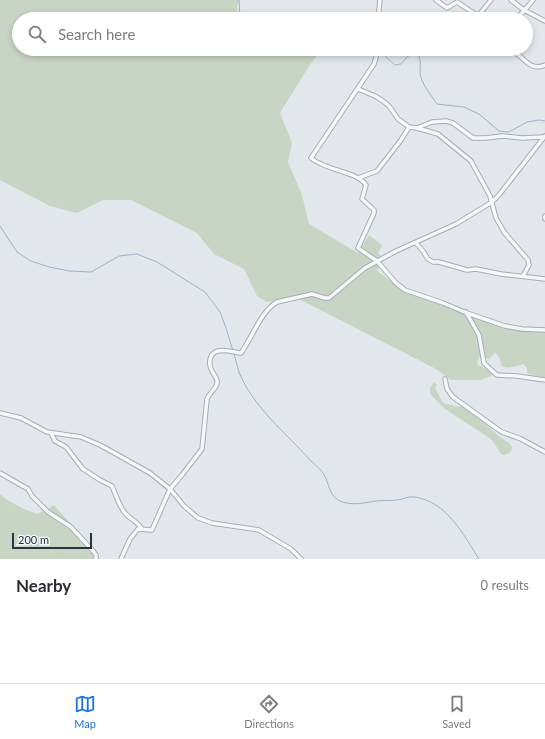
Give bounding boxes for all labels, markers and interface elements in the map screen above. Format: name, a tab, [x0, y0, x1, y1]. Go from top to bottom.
search box	[12, 12, 533, 56]
icon: search	[26, 23, 48, 45]
text: Search here	[58, 25, 135, 43]
scale bar	[12, 531, 92, 550]
text: 200 m	[18, 533, 49, 546]
text: Nearby	[16, 575, 71, 596]
text: 0 results	[481, 577, 529, 593]
tab: Map	[74, 693, 96, 730]
tab: Directions	[244, 693, 294, 730]
tab: Saved	[442, 693, 471, 730]

